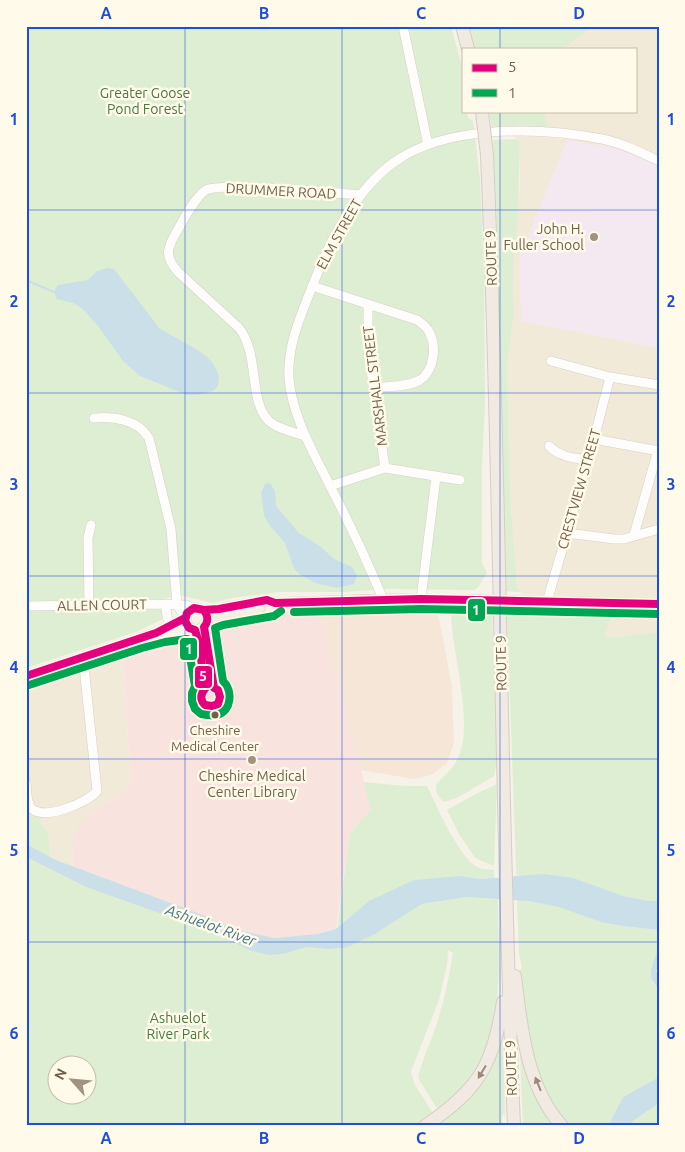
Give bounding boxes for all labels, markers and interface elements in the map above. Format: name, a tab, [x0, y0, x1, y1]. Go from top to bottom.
text: A	[100, 4, 112, 22]
text: B	[259, 4, 269, 22]
text: C	[416, 4, 426, 22]
text: D	[573, 4, 585, 22]
legend	[462, 48, 638, 112]
text: 5	[508, 58, 516, 75]
text: 1	[508, 84, 516, 101]
park label: Greater Goose Pond Forest	[100, 85, 190, 117]
text: 1	[9, 110, 19, 128]
text: 1	[666, 110, 676, 128]
street label: DRUMMER ROAD	[225, 180, 337, 202]
street label: ELM STREET	[313, 196, 365, 272]
place label: John H. Fuller School	[503, 221, 584, 253]
street label: ROUTE 9	[482, 230, 500, 286]
marker: John H. Fuller School	[588, 231, 600, 243]
text: 2	[9, 292, 19, 310]
text: 2	[666, 292, 676, 310]
street label: MARSHALL STREET	[360, 325, 390, 447]
street label: CRESTVIEW STREET	[554, 427, 604, 551]
text: 3	[9, 475, 19, 493]
text: 3	[666, 475, 676, 493]
street label: ALLEN COURT	[57, 596, 147, 614]
line badge: 1	[467, 598, 486, 622]
text: 1	[472, 602, 480, 618]
street label: ROUTE 9	[493, 635, 509, 691]
line badge: 1	[179, 637, 198, 661]
text: 1	[185, 641, 193, 657]
text: 4	[9, 658, 19, 676]
text: 4	[666, 658, 676, 676]
line badge: 5	[194, 665, 213, 689]
text: 5	[199, 668, 207, 684]
marker: Cheshire Medical Center	[210, 710, 220, 720]
place label: Cheshire Medical Center	[171, 723, 259, 753]
marker: Cheshire Medical Center Library	[246, 754, 258, 766]
place label: Cheshire Medical Center Library	[199, 768, 306, 800]
text: 5	[9, 841, 19, 859]
text: 5	[666, 841, 676, 859]
water label: Ashuelot River	[163, 900, 260, 950]
park label: Ashuelot River Park	[147, 1010, 209, 1042]
text: 6	[9, 1024, 19, 1042]
text: 6	[666, 1024, 676, 1042]
street label: ROUTE 9	[502, 1040, 520, 1096]
north arrow	[48, 1054, 98, 1104]
text: N	[51, 1066, 70, 1082]
one-way arrow	[477, 1066, 486, 1079]
one-way arrow	[534, 1076, 542, 1091]
text: A	[100, 1129, 112, 1147]
text: B	[259, 1129, 269, 1147]
text: C	[416, 1129, 426, 1147]
text: D	[573, 1129, 585, 1147]

